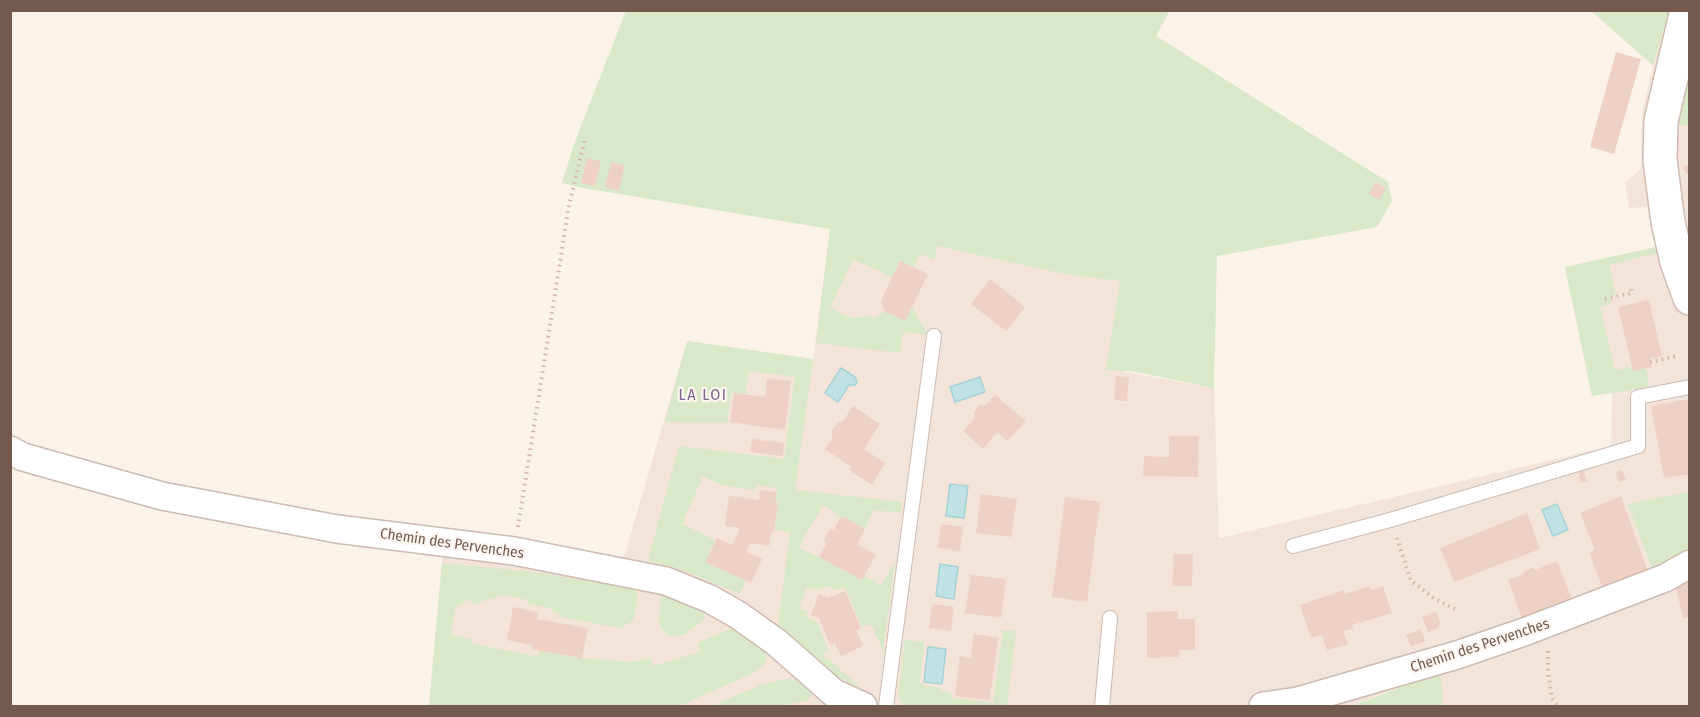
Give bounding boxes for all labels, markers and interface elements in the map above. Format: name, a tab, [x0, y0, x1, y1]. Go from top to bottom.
district label: LA LOI	[679, 386, 727, 406]
street label: Chemin des Pervenches	[379, 525, 525, 563]
street label: Chemin des Pervenches	[1408, 615, 1552, 677]

